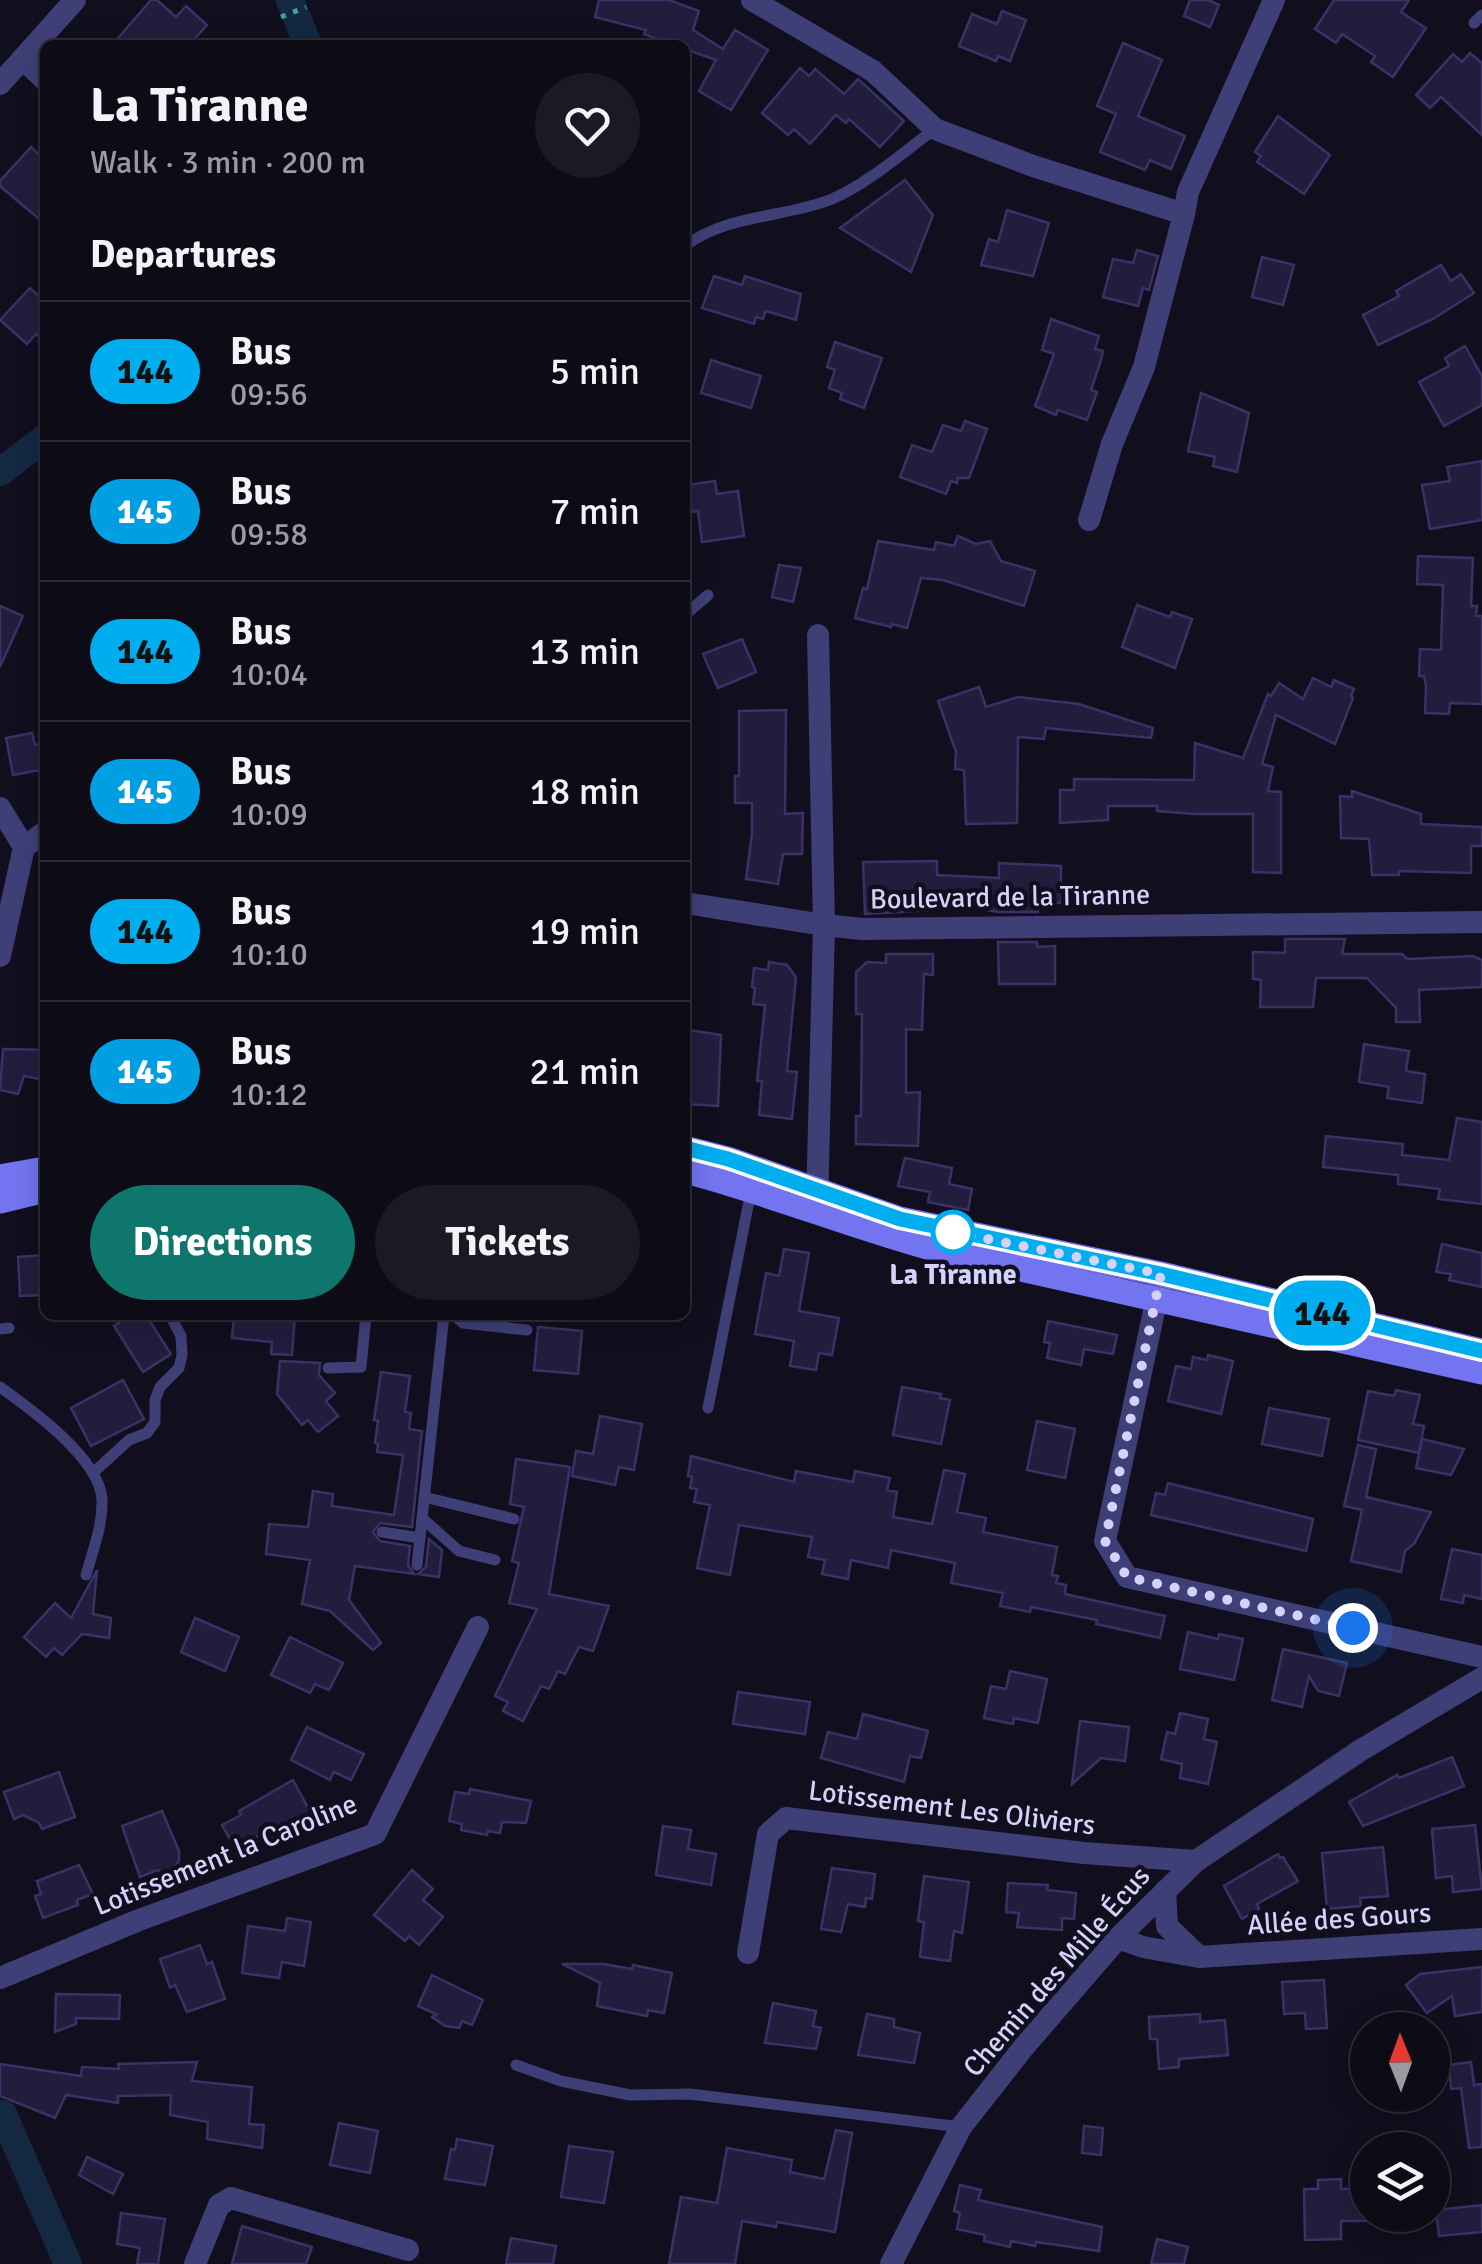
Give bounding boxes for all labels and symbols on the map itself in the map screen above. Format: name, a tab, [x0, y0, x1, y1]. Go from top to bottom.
street label: Boulevard de la Tiranne	[870, 878, 1150, 916]
marker: La Tiranne	[932, 1211, 974, 1253]
place label: La Tiranne	[889, 1258, 1017, 1292]
line badge: 144	[1264, 1280, 1380, 1346]
your location	[1328, 1603, 1378, 1653]
street label: Lotissement Les Oliviers	[807, 1774, 1097, 1842]
street label: Lotissement la Caroline	[89, 1787, 362, 1923]
street label: Chemin des Mille Écus	[956, 1860, 1157, 2084]
street label: Allée des Gours	[1246, 1896, 1432, 1942]
north arrow	[1350, 2012, 1450, 2112]

